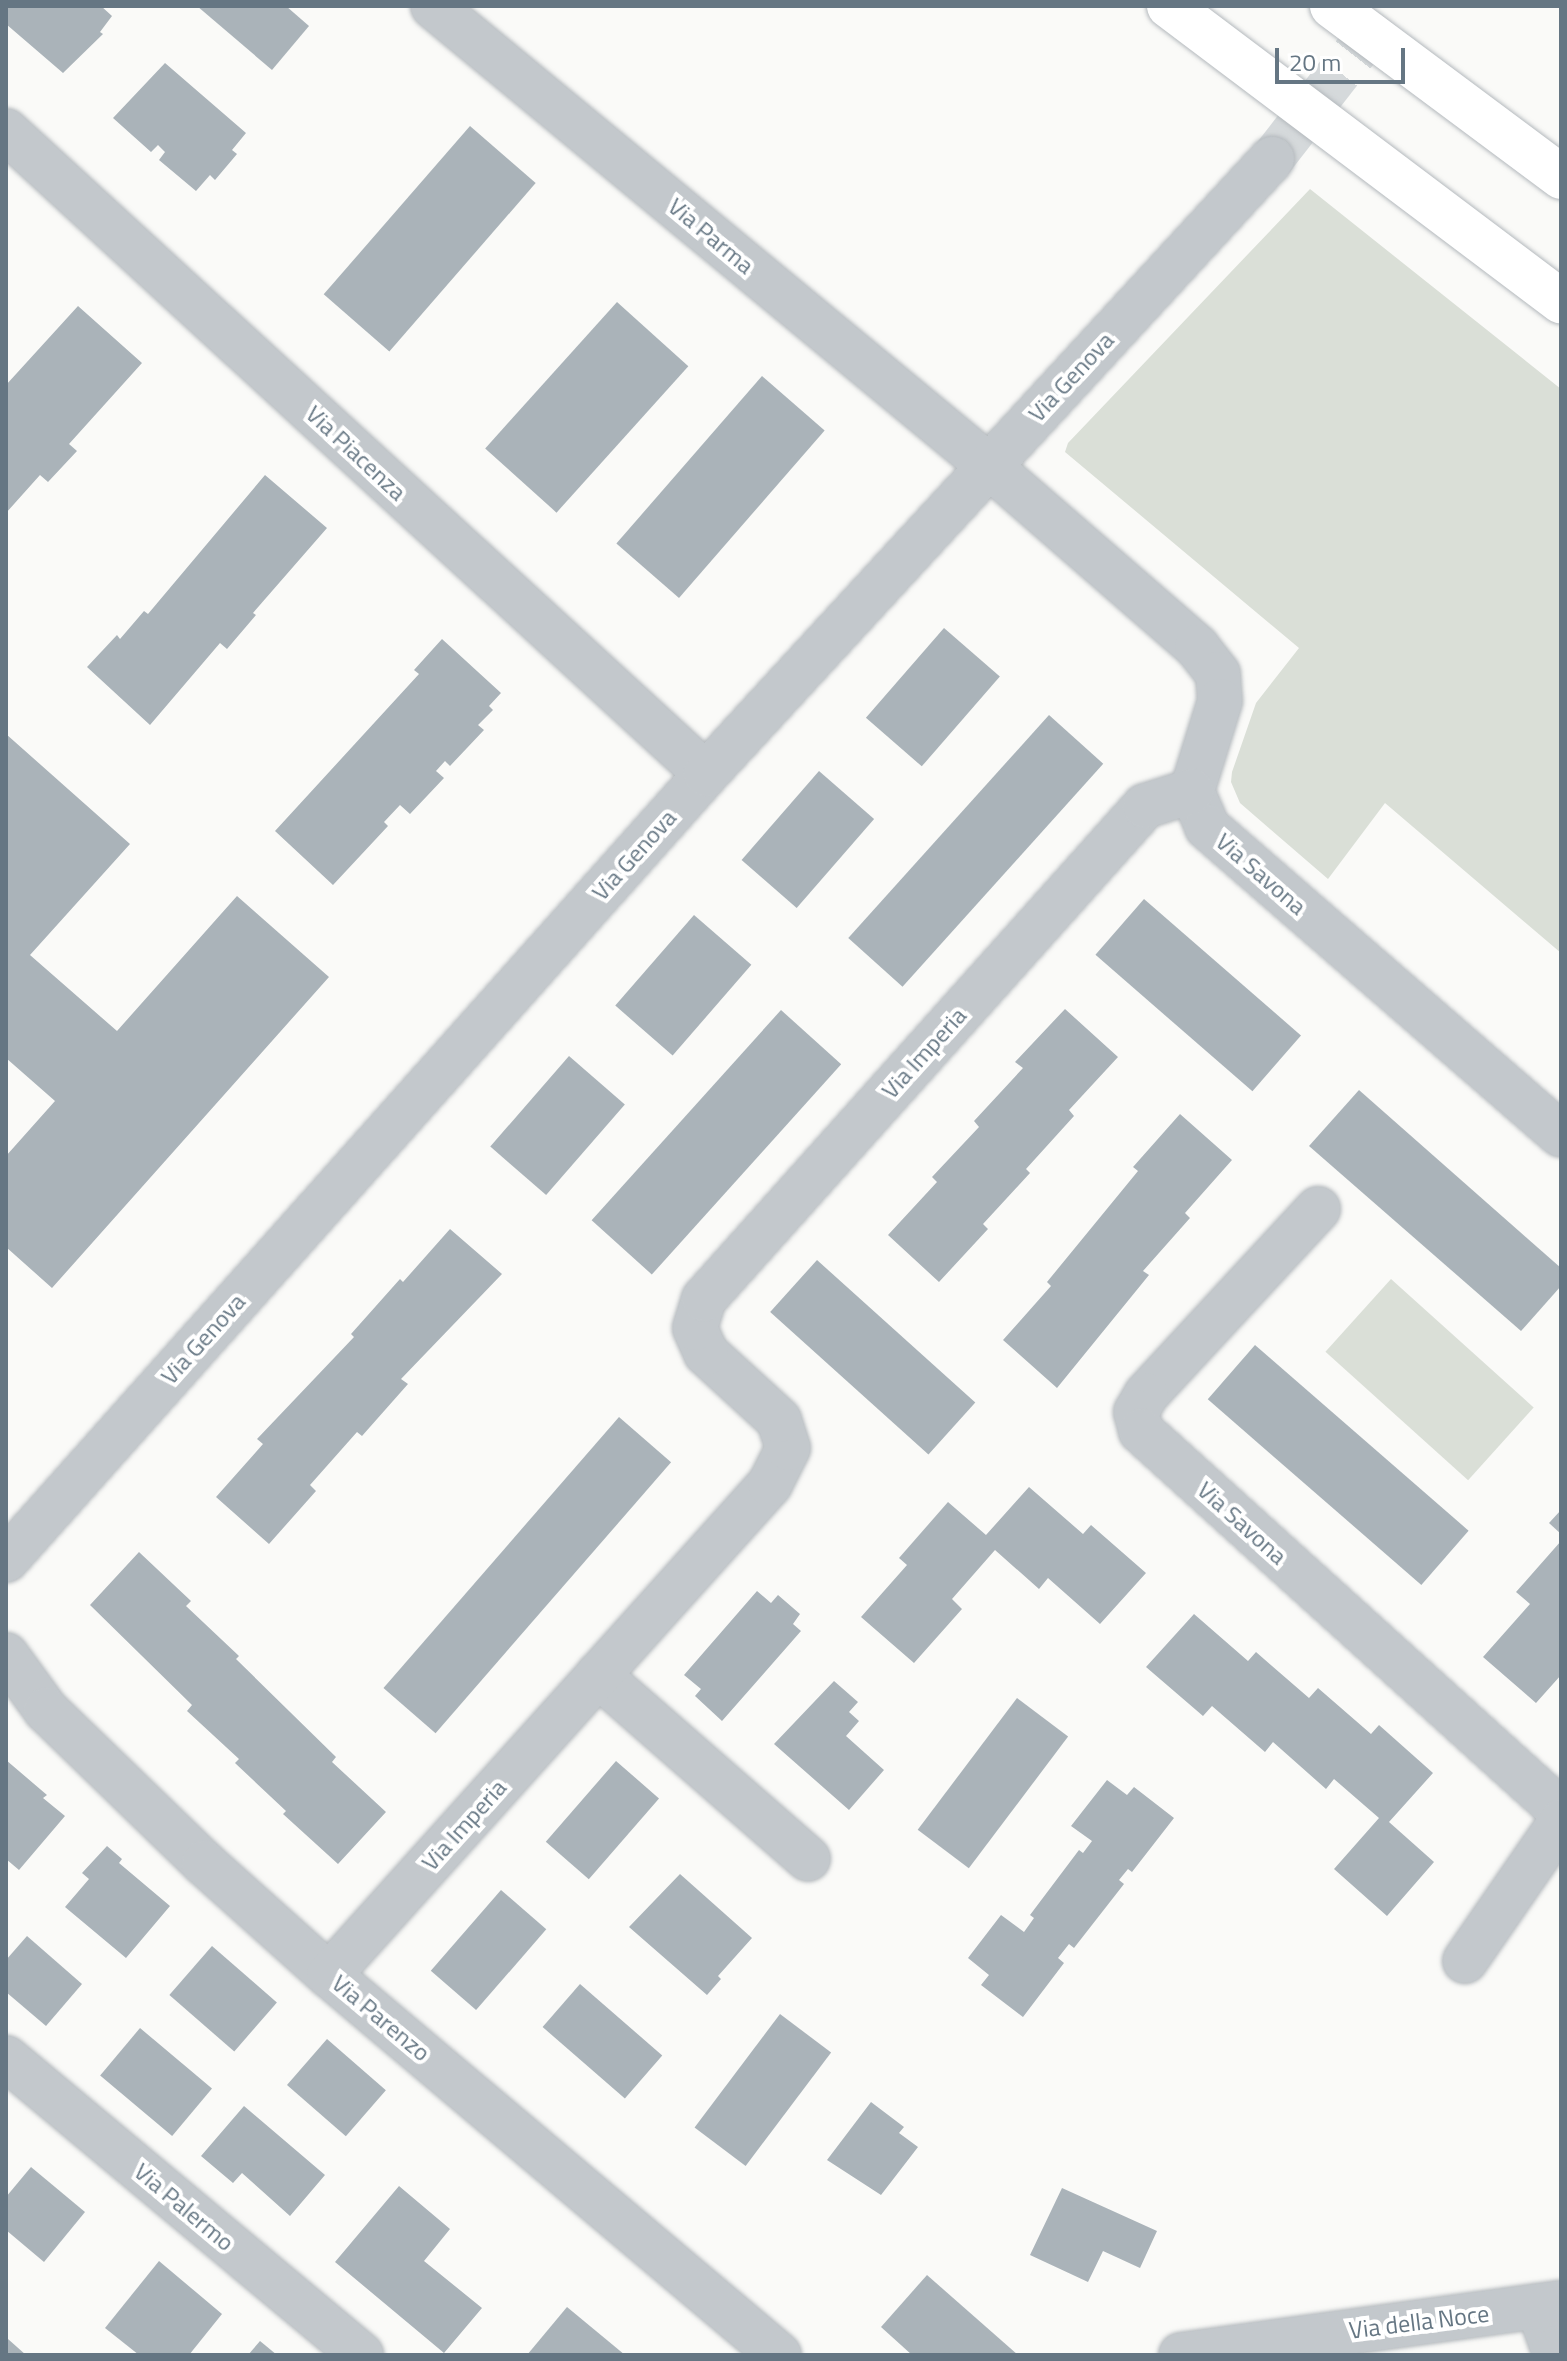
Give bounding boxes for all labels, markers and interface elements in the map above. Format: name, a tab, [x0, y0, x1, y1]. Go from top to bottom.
scale bar	[1279, 32, 1409, 82]
text: 20 m	[1289, 44, 1341, 80]
street label: Via Parma	[662, 192, 760, 280]
street label: Via Genova	[1022, 326, 1120, 428]
street label: Via Piacenza	[300, 399, 412, 507]
street label: Via Genova	[586, 804, 682, 906]
street label: Via Savona	[1210, 827, 1312, 921]
street label: Via Imperia	[876, 1001, 972, 1105]
street label: Via Genova	[155, 1288, 251, 1390]
street label: Via Savona	[1191, 1475, 1293, 1571]
street label: Via Imperia	[416, 1773, 512, 1877]
street label: Via Parenzo	[326, 1969, 436, 2067]
street label: Via Palermo	[128, 2157, 240, 2257]
street label: Via della Noce	[1347, 2299, 1491, 2345]

